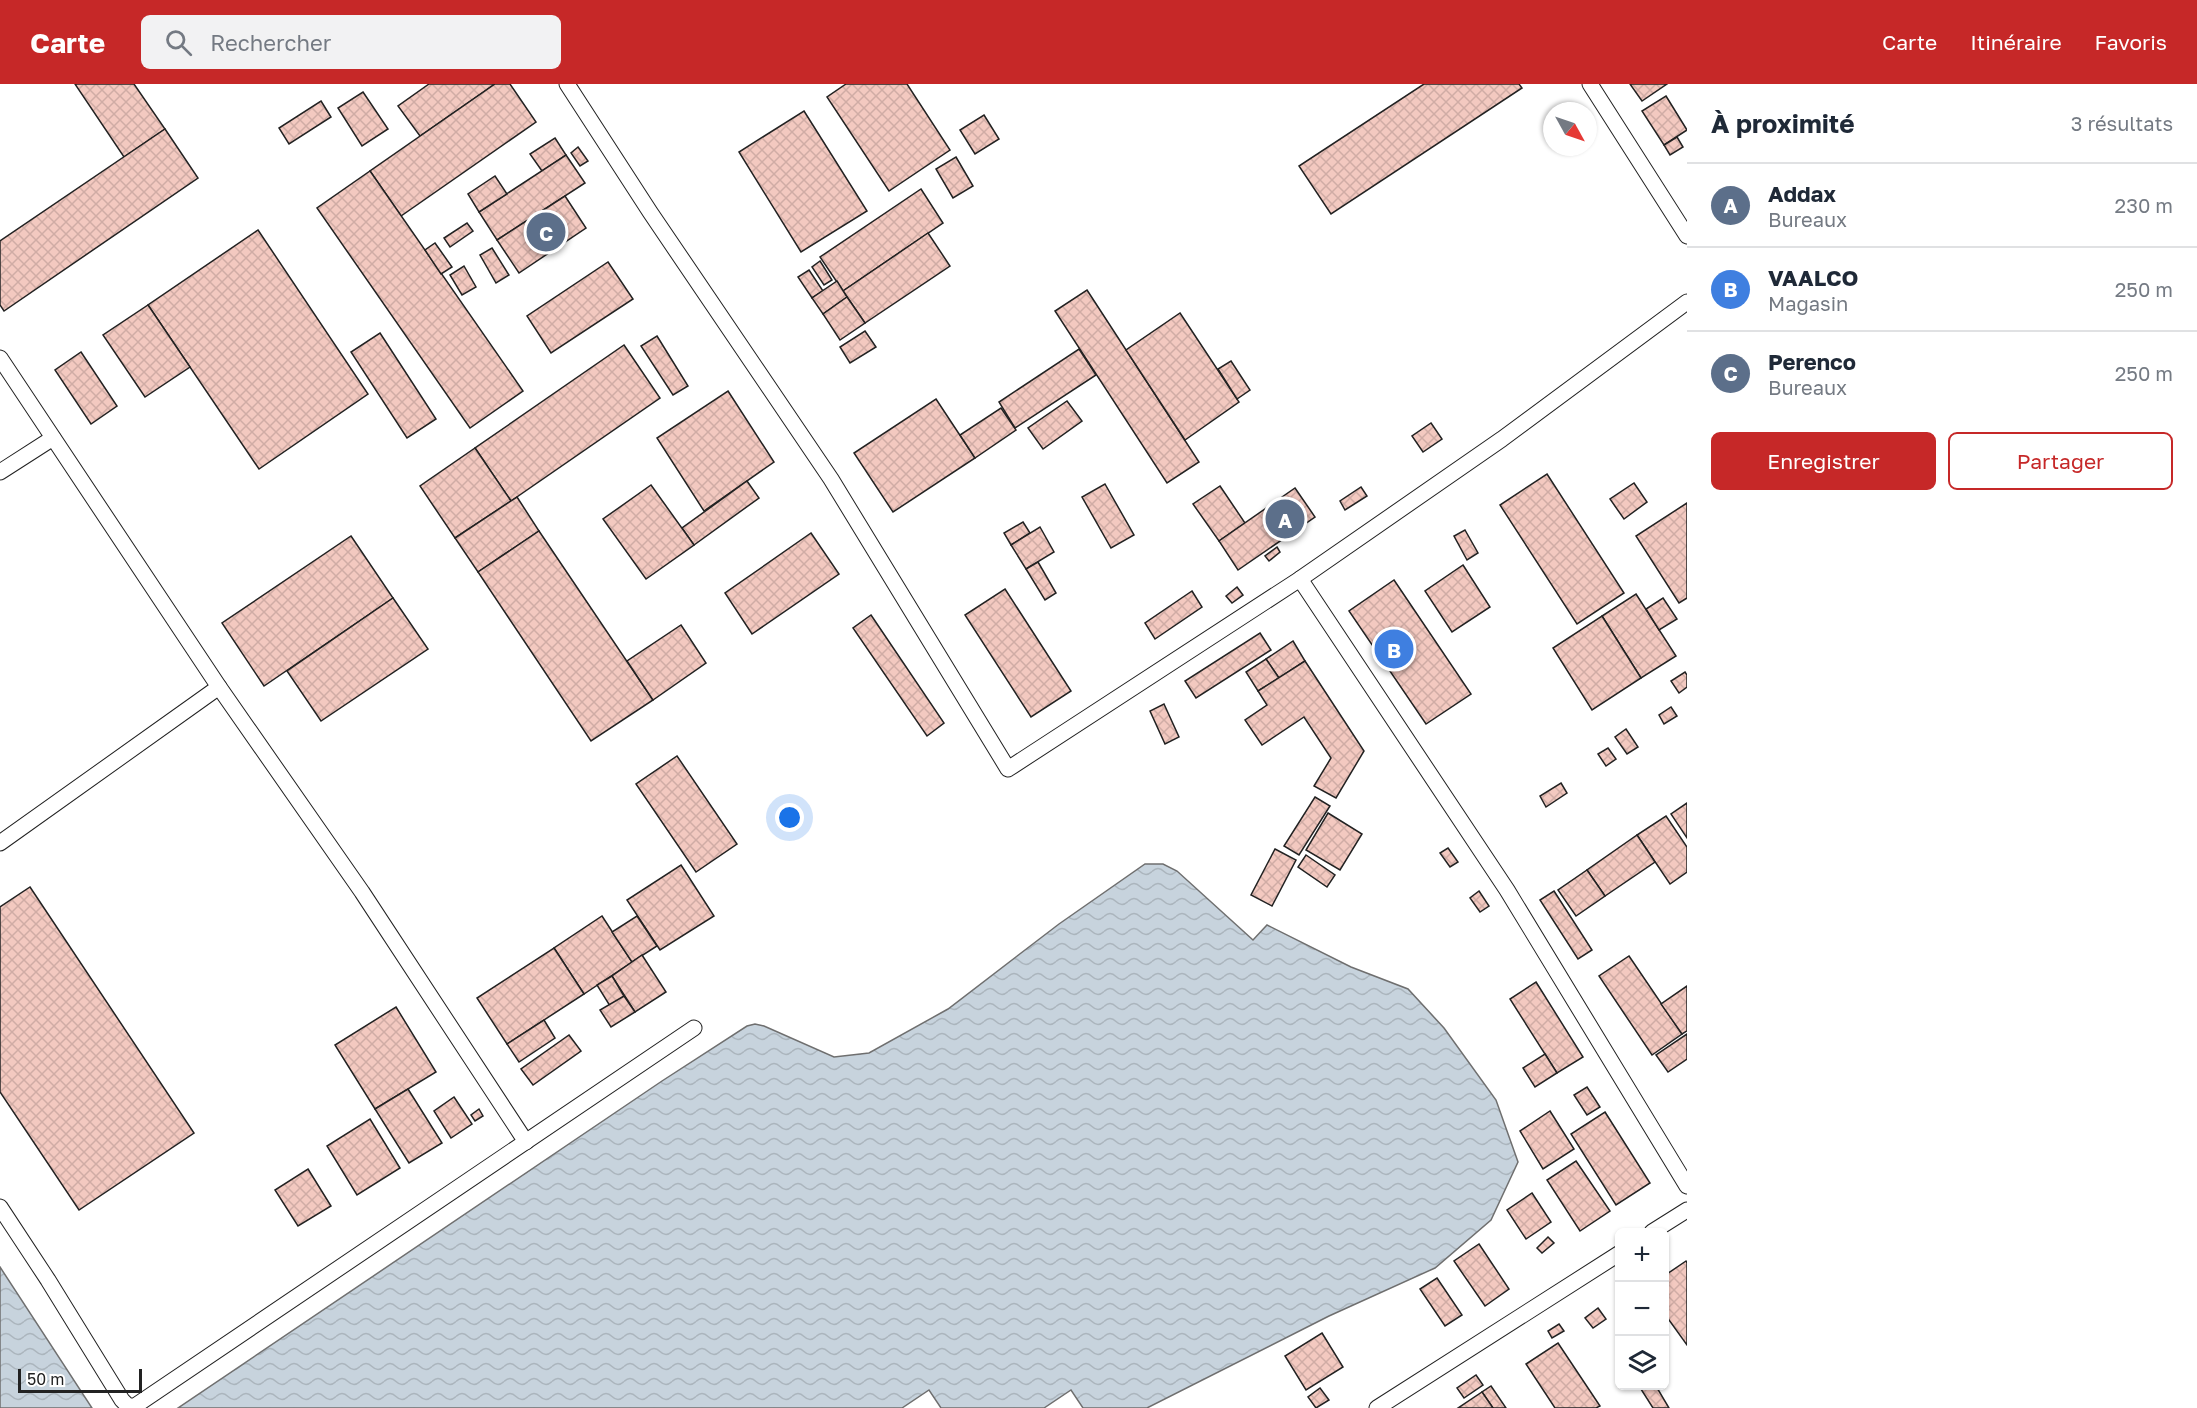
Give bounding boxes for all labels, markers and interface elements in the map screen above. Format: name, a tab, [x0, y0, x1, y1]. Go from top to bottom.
search box	[141, 15, 561, 69]
text: Carte	[30, 26, 105, 59]
icon: search	[162, 26, 195, 59]
text: Rechercher	[210, 29, 331, 56]
text: Carte	[1882, 29, 1937, 55]
text: Itinéraire	[1970, 29, 2062, 55]
text: Favoris	[2095, 29, 2167, 55]
north arrow	[1543, 102, 1597, 156]
text: À proximité	[1711, 108, 1855, 139]
text: 3 résultats	[2071, 111, 2173, 135]
text: Addax	[1768, 180, 1836, 207]
text: A	[1723, 193, 1738, 217]
text: 230 m	[2115, 193, 2173, 217]
text: Bureaux	[1768, 207, 1847, 231]
pin: C	[526, 210, 566, 254]
text: VAALCO	[1768, 264, 1859, 291]
text: B	[1723, 277, 1738, 301]
text: 250 m	[2115, 277, 2173, 301]
text: Magasin	[1768, 291, 1848, 315]
text: Perenco	[1768, 348, 1856, 375]
text: C	[1723, 361, 1738, 385]
text: 250 m	[2115, 361, 2173, 385]
text: Bureaux	[1768, 375, 1847, 399]
button: Enregistrer	[1711, 432, 1936, 490]
button: Partager	[1948, 432, 2173, 490]
pin: A	[1266, 496, 1304, 542]
pin: B	[1374, 626, 1414, 672]
your location	[775, 803, 804, 832]
map controls	[1615, 1228, 1669, 1390]
button: +	[1615, 1228, 1669, 1282]
button: −	[1615, 1282, 1669, 1336]
button: layers	[1615, 1336, 1669, 1390]
scale bar	[18, 1366, 142, 1394]
text: 50 m	[27, 1369, 64, 1389]

